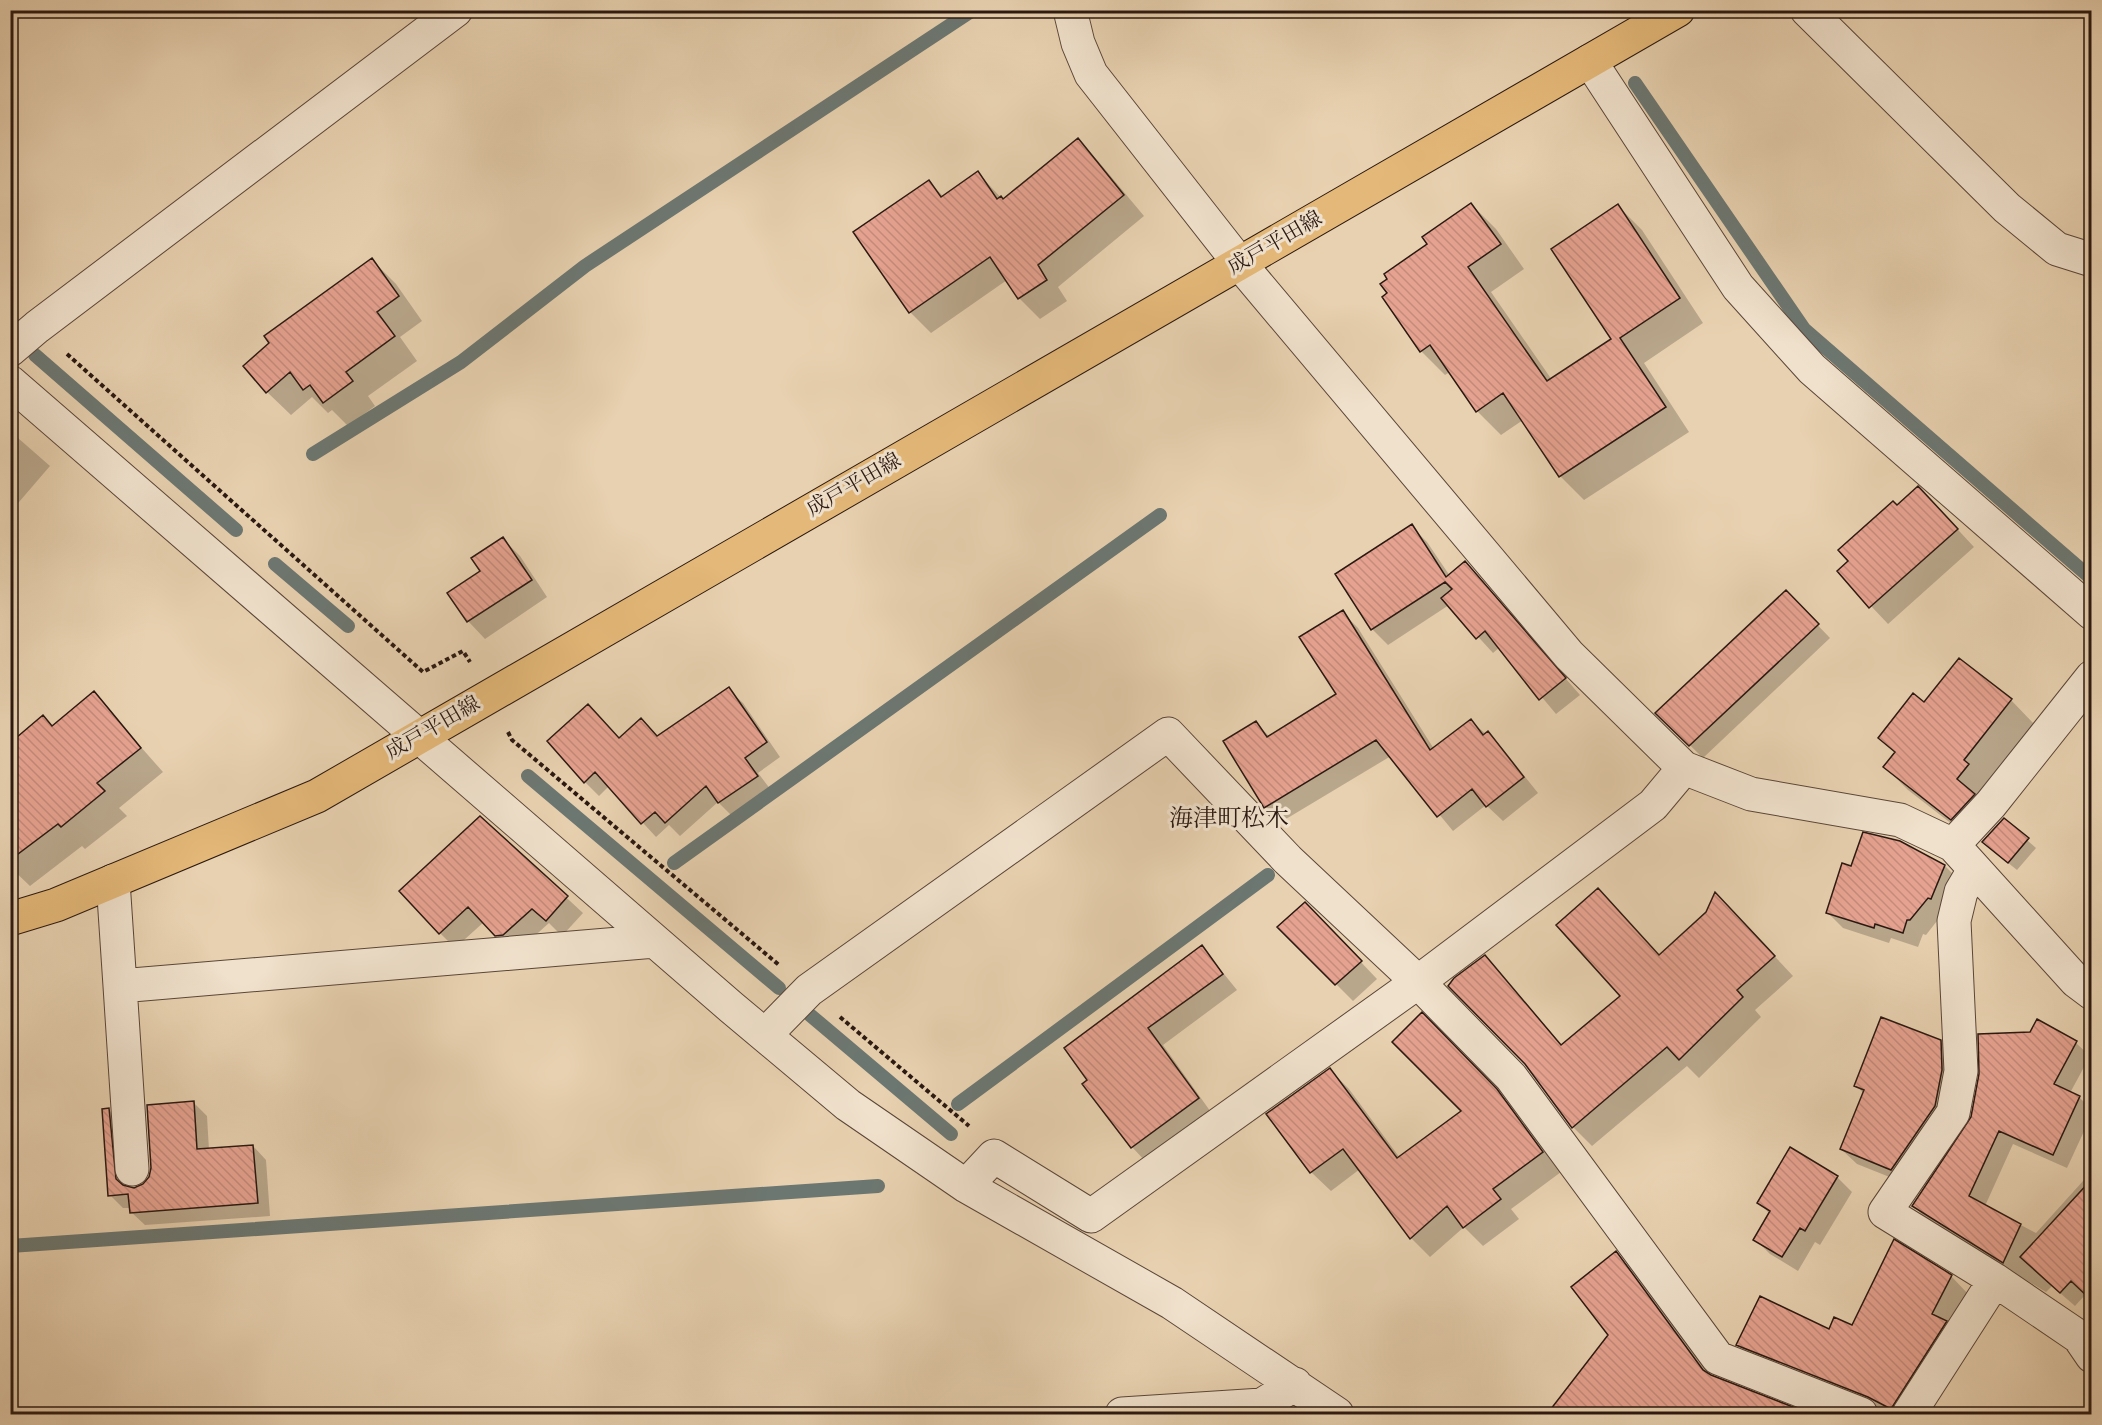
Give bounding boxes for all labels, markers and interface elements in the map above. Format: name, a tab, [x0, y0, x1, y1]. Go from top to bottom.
street label: 成戸平田線	[1223, 205, 1327, 281]
street label: 成戸平田線	[802, 447, 906, 523]
street label: 成戸平田線	[381, 690, 485, 766]
district label: 海津町松木	[1169, 804, 1289, 834]

